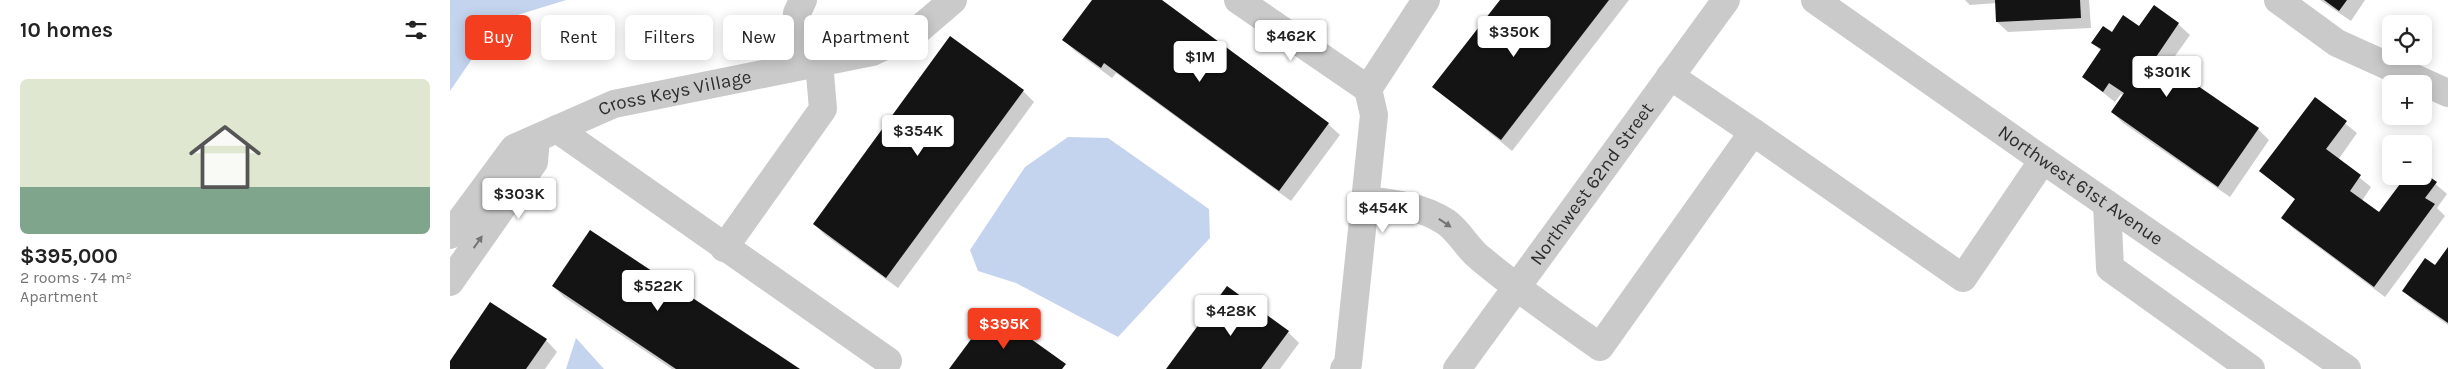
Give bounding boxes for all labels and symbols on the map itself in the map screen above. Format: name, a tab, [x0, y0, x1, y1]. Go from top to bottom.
pin: $350K	[1479, 15, 1549, 58]
pin: $462K	[1256, 20, 1326, 62]
pin: $1M	[1176, 41, 1224, 83]
pin: $301K	[2132, 56, 2202, 98]
street label: Cross Keys Village	[595, 66, 753, 121]
street label: Northwest 62nd Street	[1525, 98, 1658, 269]
pin: $354K	[883, 114, 953, 157]
street label: Northwest 61st Avenue	[1994, 121, 2167, 250]
pin: $303K	[484, 178, 554, 220]
pin: $454K	[1348, 192, 1418, 234]
one-way arrow	[1438, 218, 1451, 228]
one-way arrow	[473, 235, 483, 248]
pin: $522K	[623, 270, 693, 312]
pin: $428K	[1196, 294, 1266, 337]
pin: $395K	[969, 308, 1039, 350]

